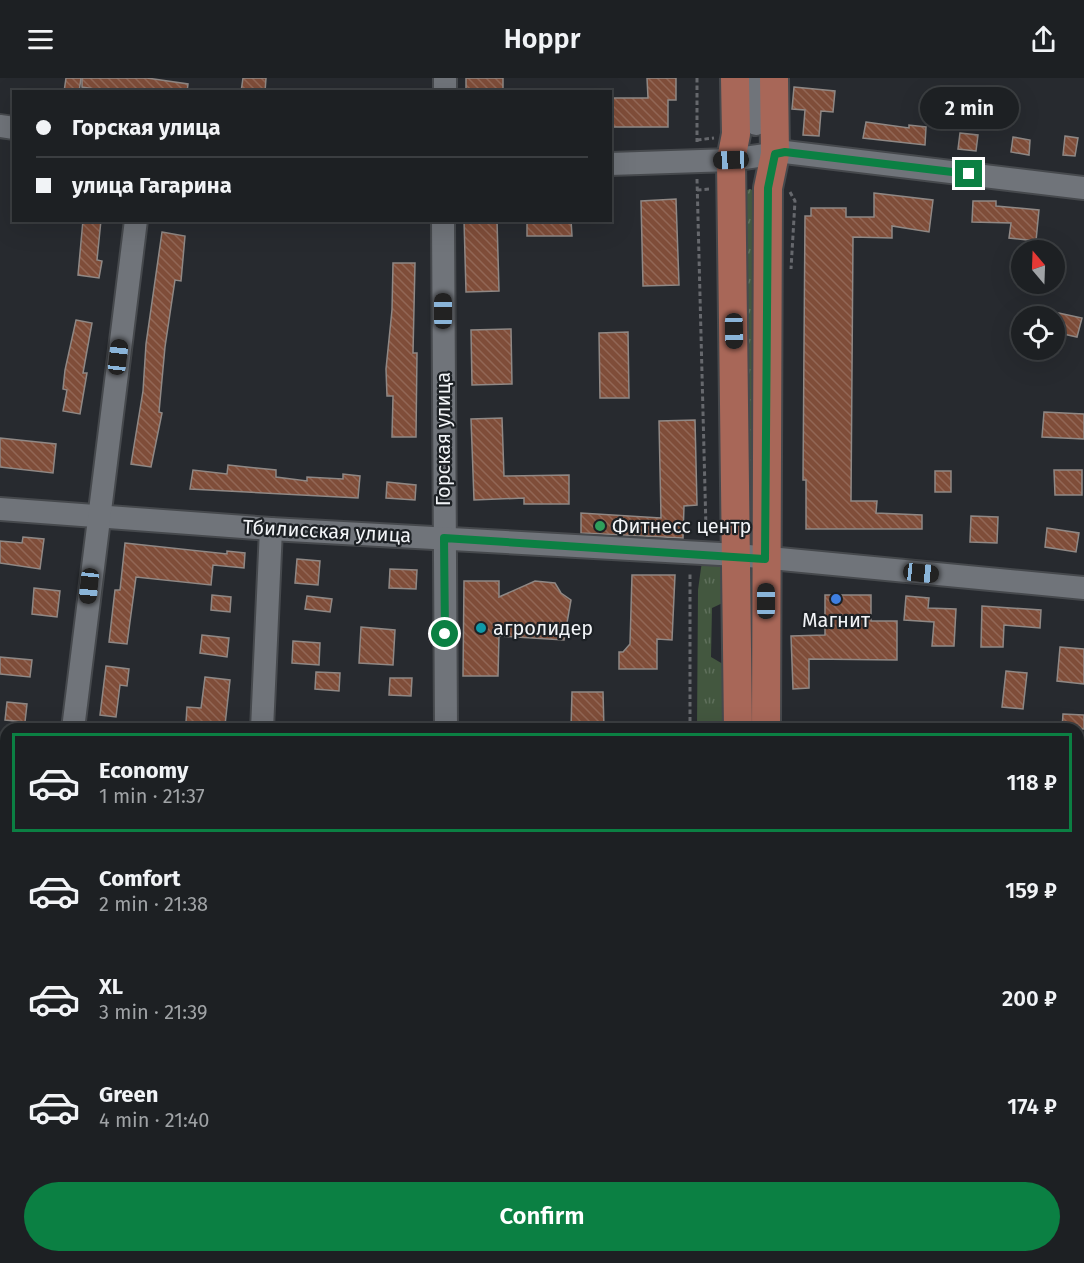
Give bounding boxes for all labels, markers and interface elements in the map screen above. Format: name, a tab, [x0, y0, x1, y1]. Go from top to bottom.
icon: menu	[24, 23, 57, 56]
text: Hoppr	[504, 23, 580, 55]
icon: share	[1027, 23, 1060, 56]
callout: 2 min	[920, 87, 1018, 129]
text: 2 min	[945, 96, 994, 120]
text: Горская улица	[72, 114, 220, 141]
car	[713, 150, 749, 170]
route end	[955, 160, 982, 187]
text: улица Гагарина	[72, 172, 232, 199]
north arrow	[1011, 240, 1065, 294]
map controls	[1011, 240, 1065, 360]
car	[434, 293, 452, 329]
button: locate	[1011, 306, 1065, 360]
car	[725, 313, 743, 349]
car	[107, 338, 129, 376]
street label: Горская улица	[431, 372, 455, 506]
place label: Фитнесс центр	[612, 514, 751, 538]
street label: Тбилисская улица	[242, 515, 412, 547]
marker: Фитнесс центр	[593, 519, 607, 533]
car	[902, 562, 940, 584]
car	[78, 567, 100, 605]
car	[757, 583, 775, 619]
marker: Магнит	[829, 592, 843, 606]
place label: Магнит	[802, 608, 871, 632]
place label: агролидер	[493, 616, 593, 640]
route start	[431, 620, 458, 647]
marker: агролидер	[474, 621, 488, 635]
icon: car	[27, 756, 81, 810]
text: Economy	[99, 757, 188, 784]
text: 118 ₽	[1006, 769, 1057, 796]
text: 1 min · 21:37	[99, 784, 205, 808]
icon: car	[27, 864, 81, 918]
text: Comfort	[99, 865, 180, 892]
text: 159 ₽	[1005, 877, 1057, 904]
text: 2 min · 21:38	[99, 892, 208, 916]
icon: car	[27, 972, 81, 1026]
text: XL	[99, 973, 123, 1000]
text: 200 ₽	[1002, 985, 1057, 1012]
text: 3 min · 21:39	[99, 1000, 207, 1024]
icon: car	[27, 1080, 81, 1134]
text: Green	[99, 1081, 158, 1108]
text: 174 ₽	[1007, 1093, 1057, 1120]
text: 4 min · 21:40	[99, 1108, 209, 1132]
button: Confirm	[24, 1182, 1060, 1251]

